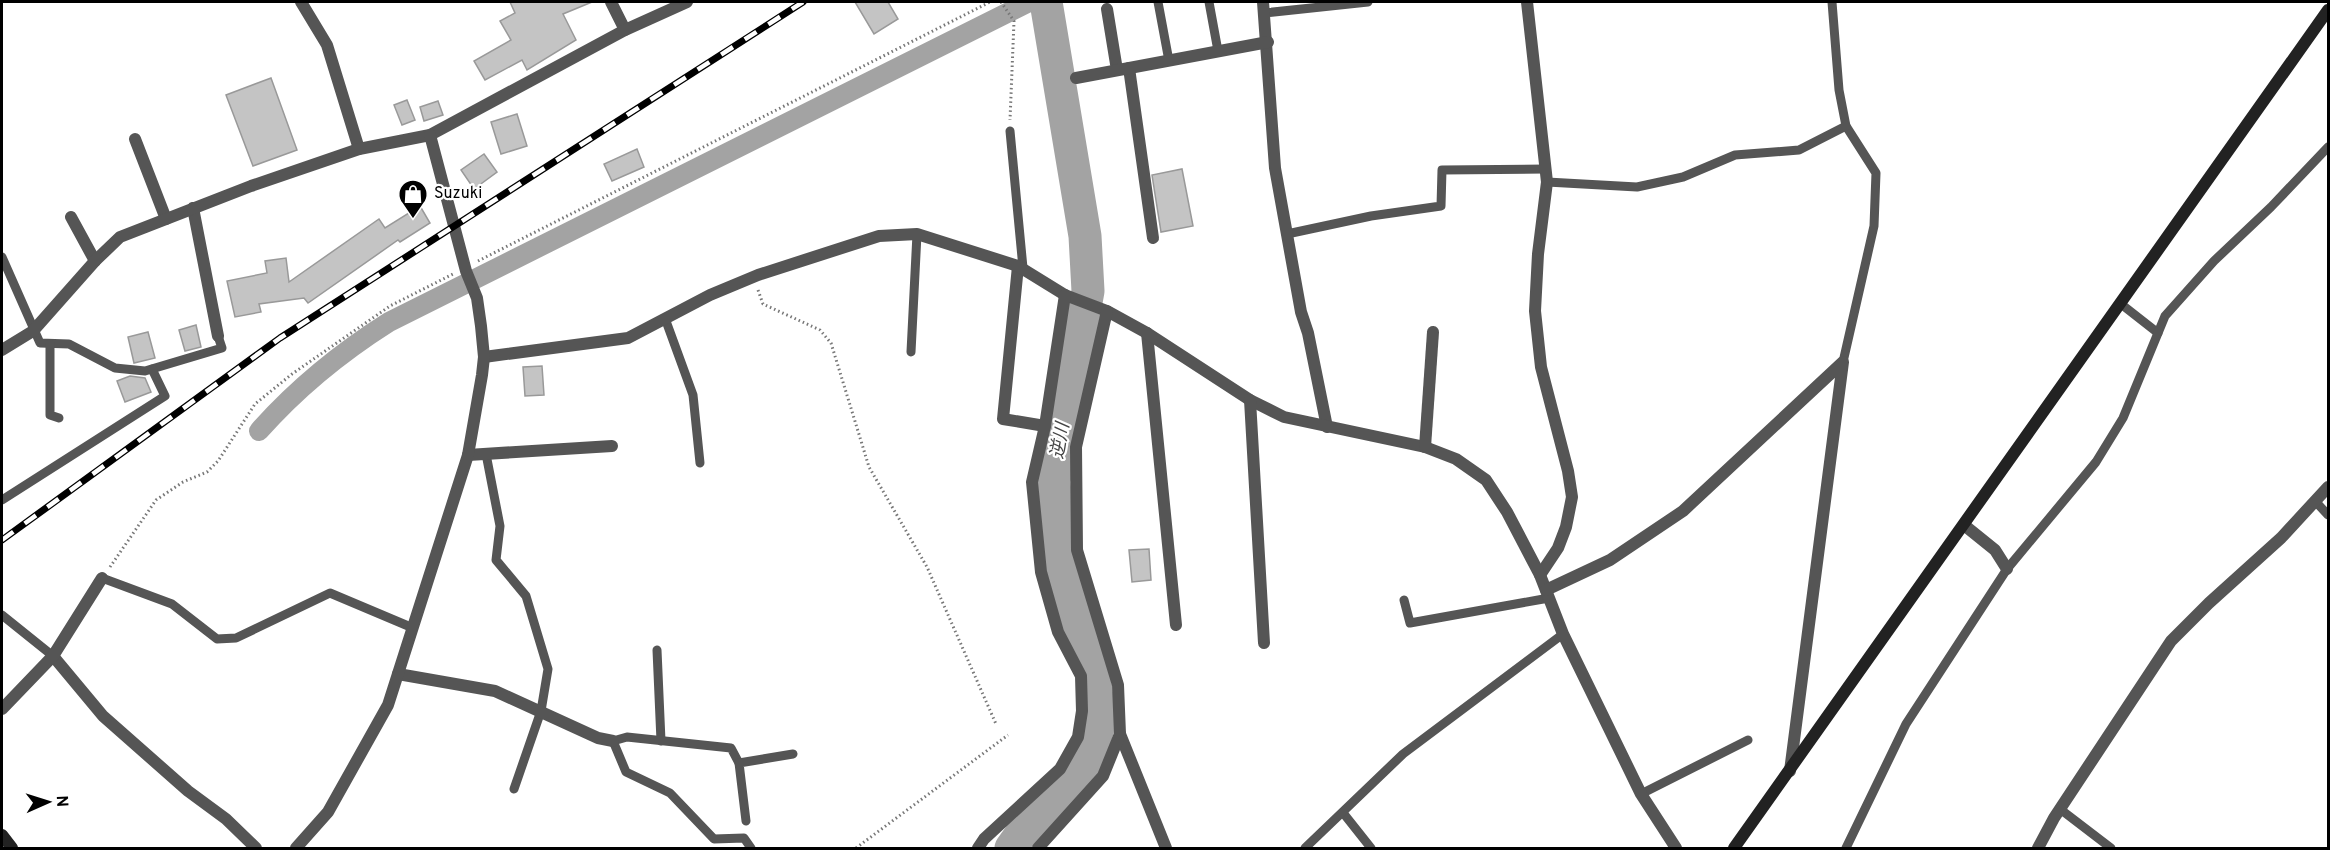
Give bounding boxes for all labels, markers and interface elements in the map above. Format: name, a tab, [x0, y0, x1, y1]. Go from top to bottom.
shop icon: Suzuki	[397, 178, 429, 220]
place label: Suzuki	[434, 184, 482, 204]
water label: 逆川	[1047, 419, 1076, 461]
north arrow	[18, 772, 78, 832]
text: N	[51, 795, 71, 808]

